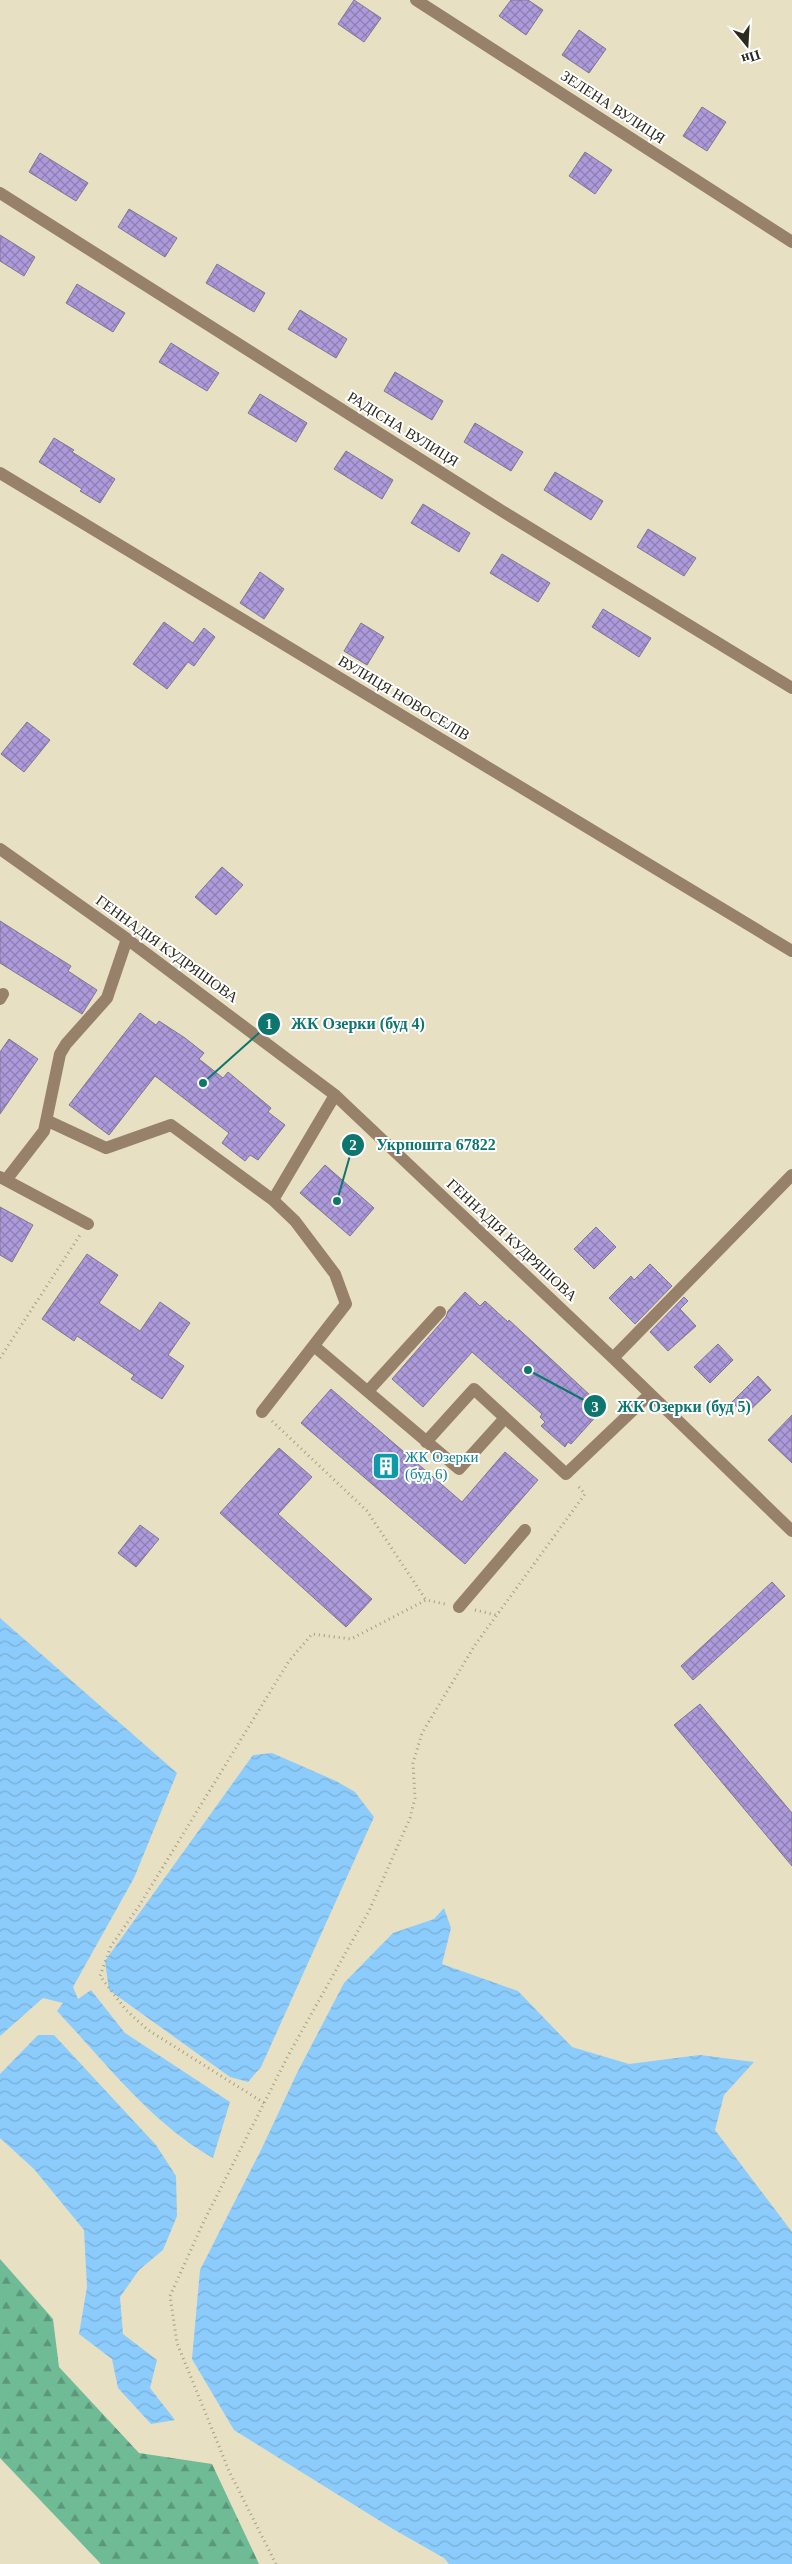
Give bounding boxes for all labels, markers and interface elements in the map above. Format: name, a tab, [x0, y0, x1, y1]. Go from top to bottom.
north arrow	[722, 20, 772, 70]
text: Пн	[740, 47, 762, 67]
street label: ЗЕЛЕНА ВУЛИЦЯ	[558, 67, 668, 147]
street label: РАДІСНА ВУЛИЦЯ	[345, 388, 461, 470]
street label: ВУЛИЦЯ НОВОСЕЛІВ	[336, 652, 472, 744]
street label: ГЕННАДІЯ КУДРЯШОВА	[93, 892, 241, 1006]
callout: ЖК Озерки (буд 4)	[256, 1008, 435, 1039]
text: ЖК Озерки (буд 4)	[291, 1015, 425, 1033]
text: 1	[265, 1016, 273, 1032]
callout: Укрпошта 67822	[341, 1129, 505, 1160]
text: Укрпошта 67822	[376, 1136, 496, 1154]
text: 2	[349, 1137, 357, 1153]
street label: ГЕННАДІЯ КУДРЯШОВА	[444, 1176, 580, 1304]
callout: ЖК Озерки (буд 5)	[582, 1391, 761, 1422]
text: ЖК Озерки (буд 5)	[617, 1398, 751, 1416]
text: 3	[591, 1399, 599, 1415]
place label: ЖК Озерки (буд 6)	[405, 1449, 478, 1483]
building icon: ЖК Озерки (буд 6)	[371, 1451, 401, 1481]

